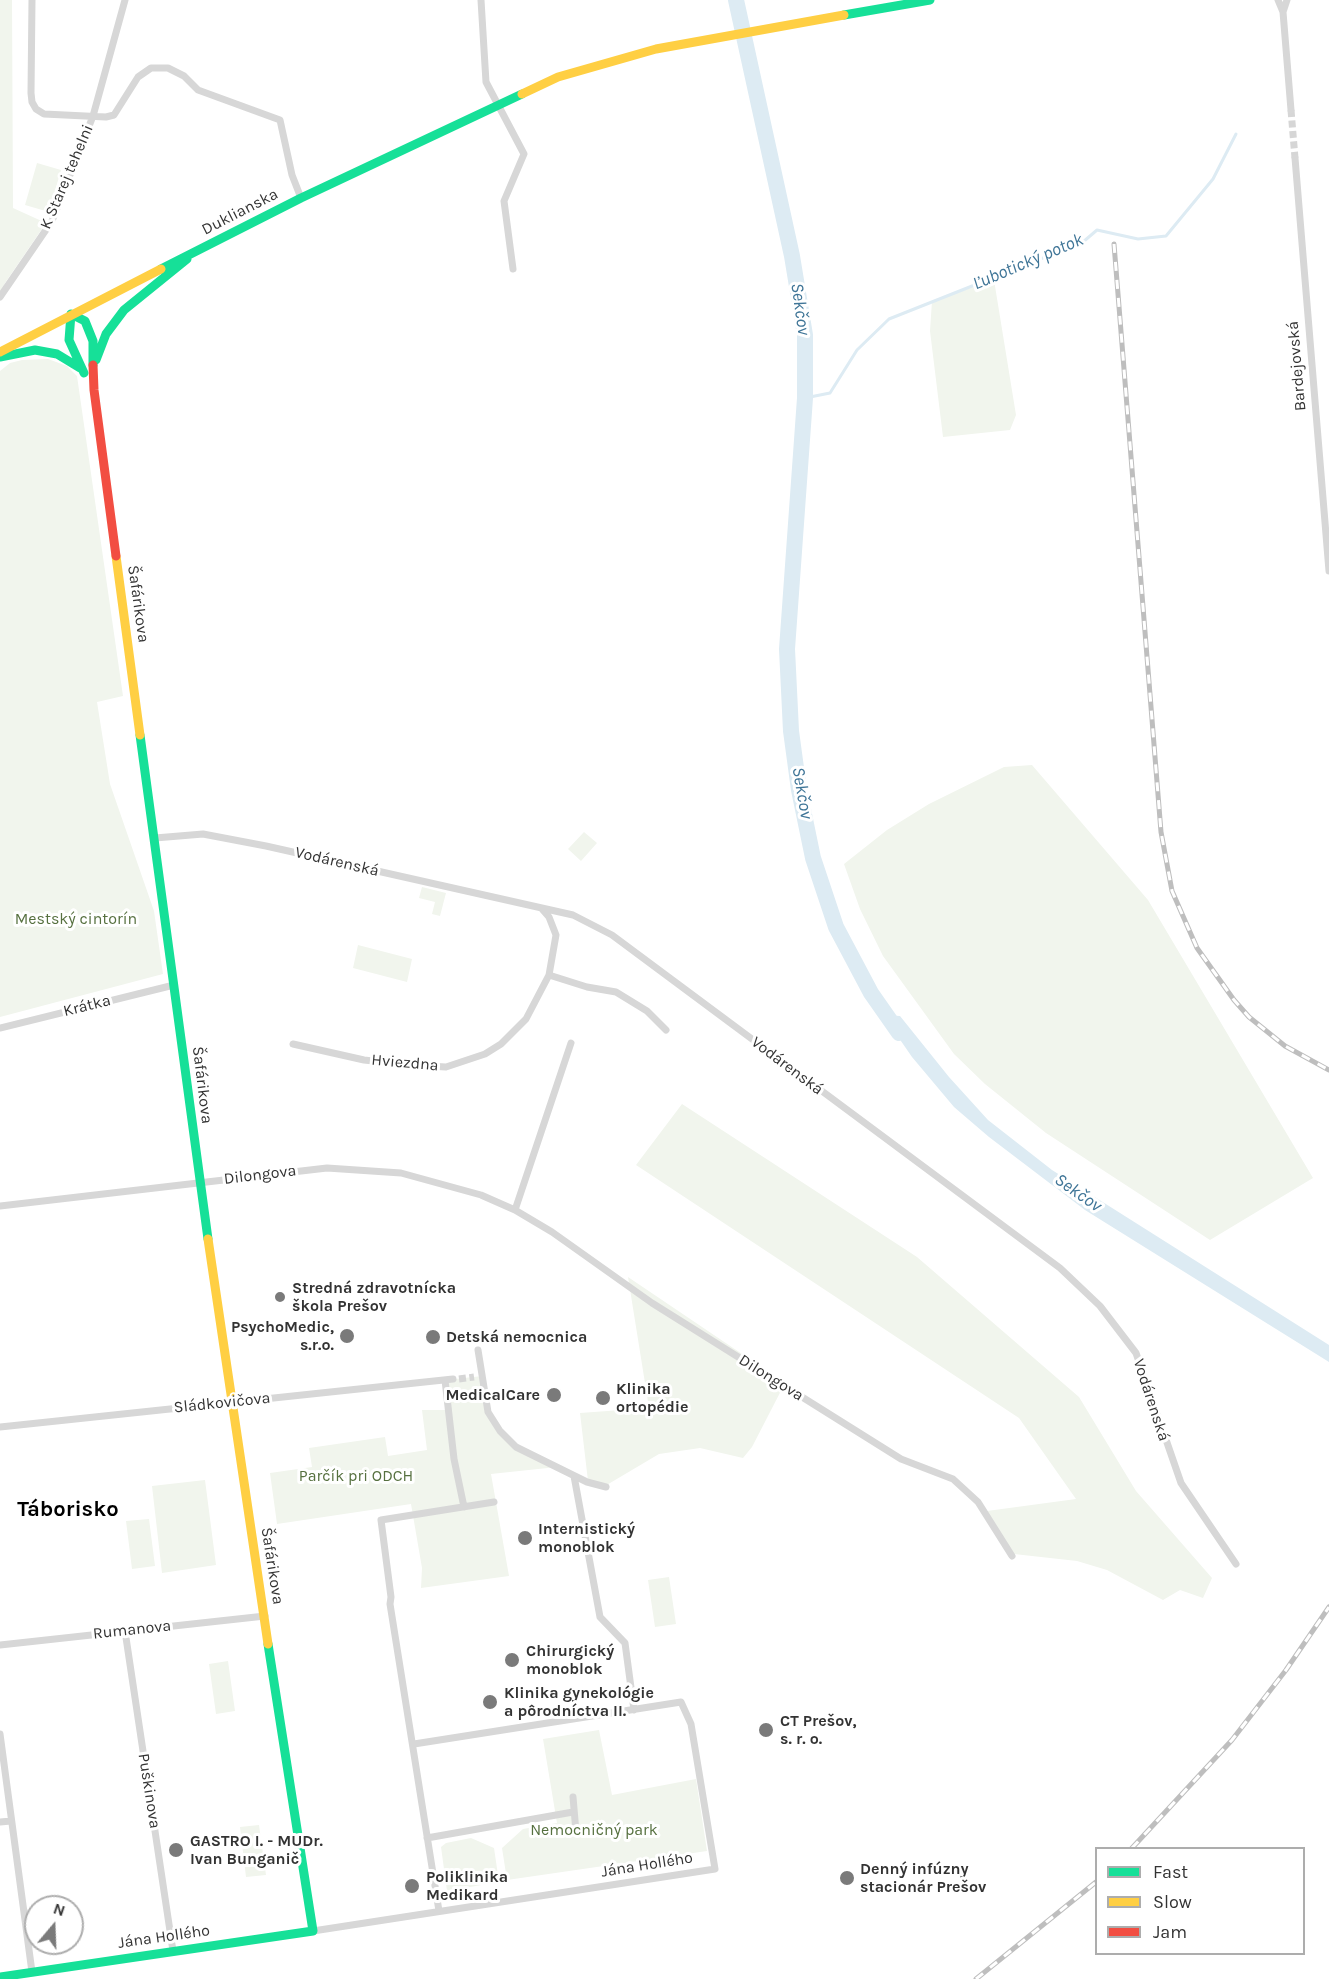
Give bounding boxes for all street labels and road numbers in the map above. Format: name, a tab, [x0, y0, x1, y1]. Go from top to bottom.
street label: K Starej tehelni	[36, 122, 98, 232]
street label: Duklianska	[199, 185, 281, 239]
street label: Bardejovská	[1284, 320, 1310, 412]
street label: Šafárikova	[123, 564, 153, 644]
street label: Vodárenská	[293, 843, 381, 881]
street label: Krátka	[61, 991, 113, 1021]
street label: Vodárenská	[747, 1033, 827, 1099]
street label: Šafárikova	[188, 1045, 216, 1125]
street label: Hviezdna	[371, 1051, 439, 1075]
street label: Dilongova	[223, 1161, 297, 1189]
street label: Dilongova	[735, 1351, 807, 1405]
street label: Vodárenská	[1129, 1356, 1173, 1444]
street label: Sládkovičova	[173, 1388, 271, 1418]
street label: Šafárikova	[256, 1526, 288, 1606]
street label: Rumanova	[92, 1616, 172, 1644]
street label: Puškinova	[134, 1752, 164, 1830]
street label: Jána Hollého	[600, 1848, 694, 1882]
street label: Jána Hollého	[117, 1921, 211, 1953]

